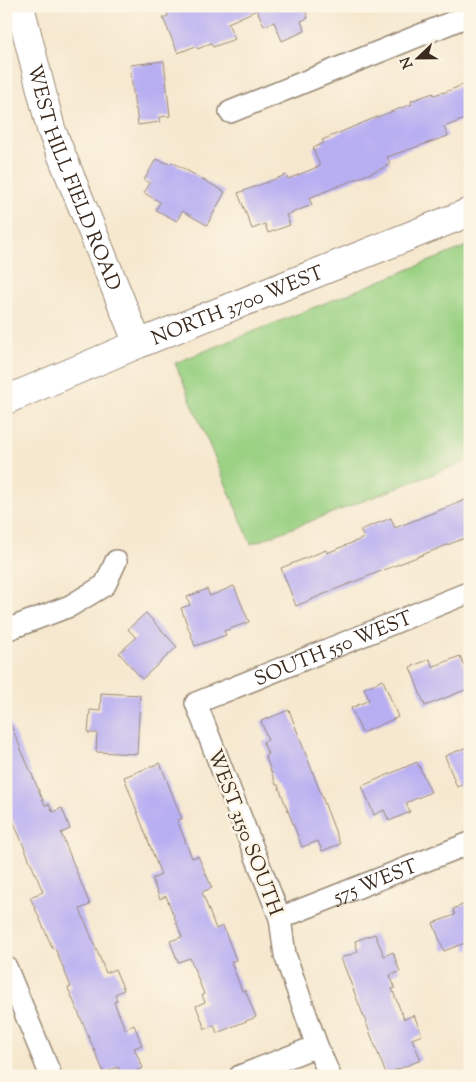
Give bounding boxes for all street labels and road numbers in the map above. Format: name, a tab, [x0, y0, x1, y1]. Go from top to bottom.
street label: WEST HILL FIELD ROAD	[18, 62, 127, 296]
street label: NORTH 3700 WEST	[147, 260, 328, 354]
street label: SOUTH 550 WEST	[250, 605, 417, 695]
street label: WEST 3150 SOUTH	[199, 745, 289, 921]
street label: 575 WEST	[328, 853, 422, 913]

